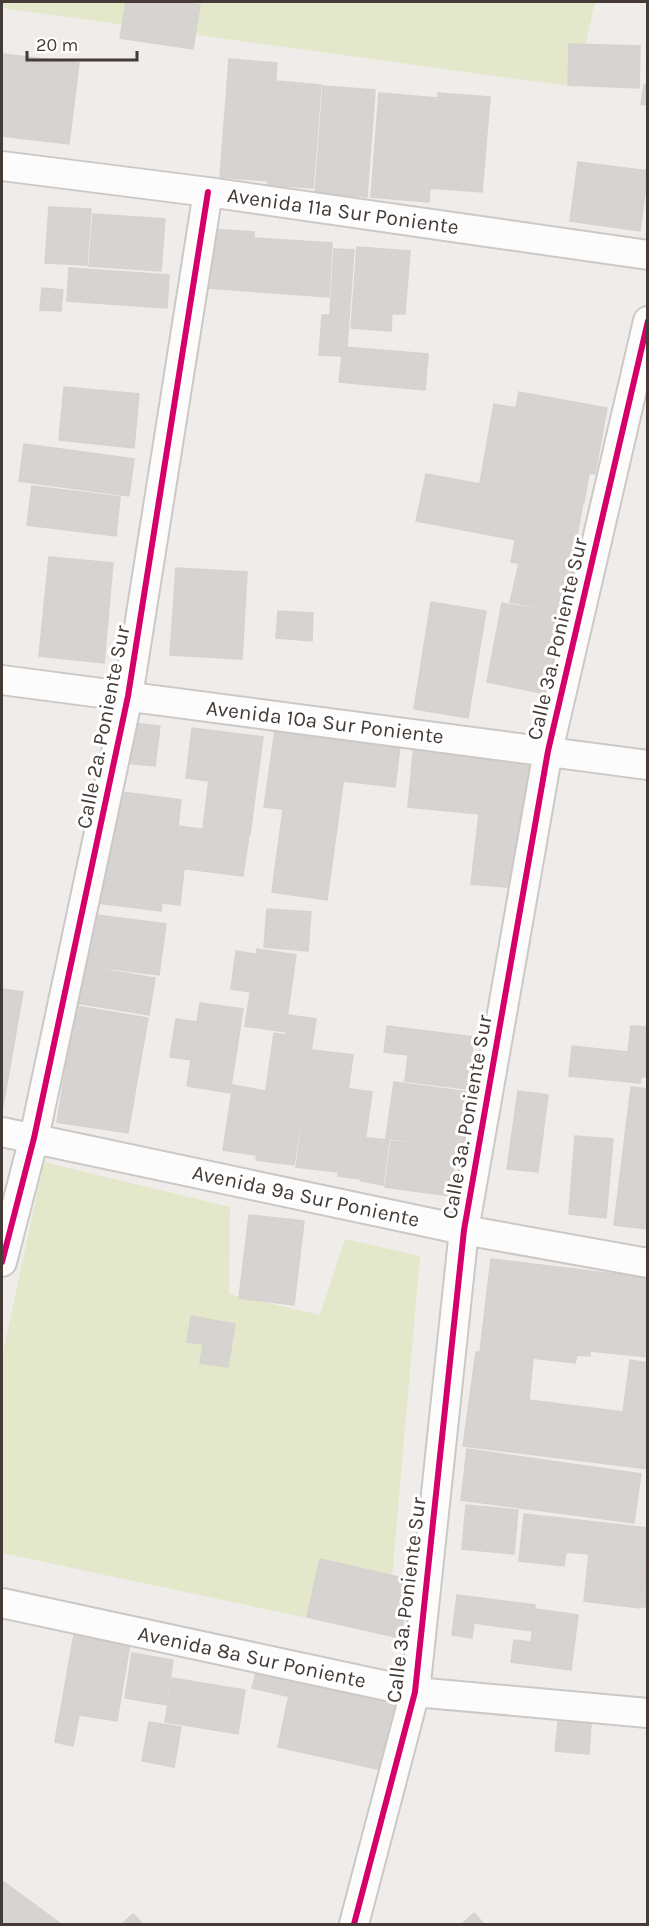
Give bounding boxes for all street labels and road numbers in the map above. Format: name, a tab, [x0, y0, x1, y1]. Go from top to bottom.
street label: Avenida 11a Sur Poniente	[226, 183, 460, 239]
street label: Calle 3a. Poniente Sur	[522, 535, 592, 742]
street label: Calle 2a. Poniente Sur	[72, 623, 135, 831]
street label: Avenida 10a Sur Poniente	[205, 696, 445, 748]
street label: Calle 3a. Poniente Sur	[437, 1013, 497, 1221]
street label: Avenida 9a Sur Poniente	[190, 1160, 422, 1232]
street label: Calle 3a. Poniente Sur	[381, 1495, 431, 1704]
street label: Avenida 8a Sur Poniente	[136, 1621, 368, 1693]

